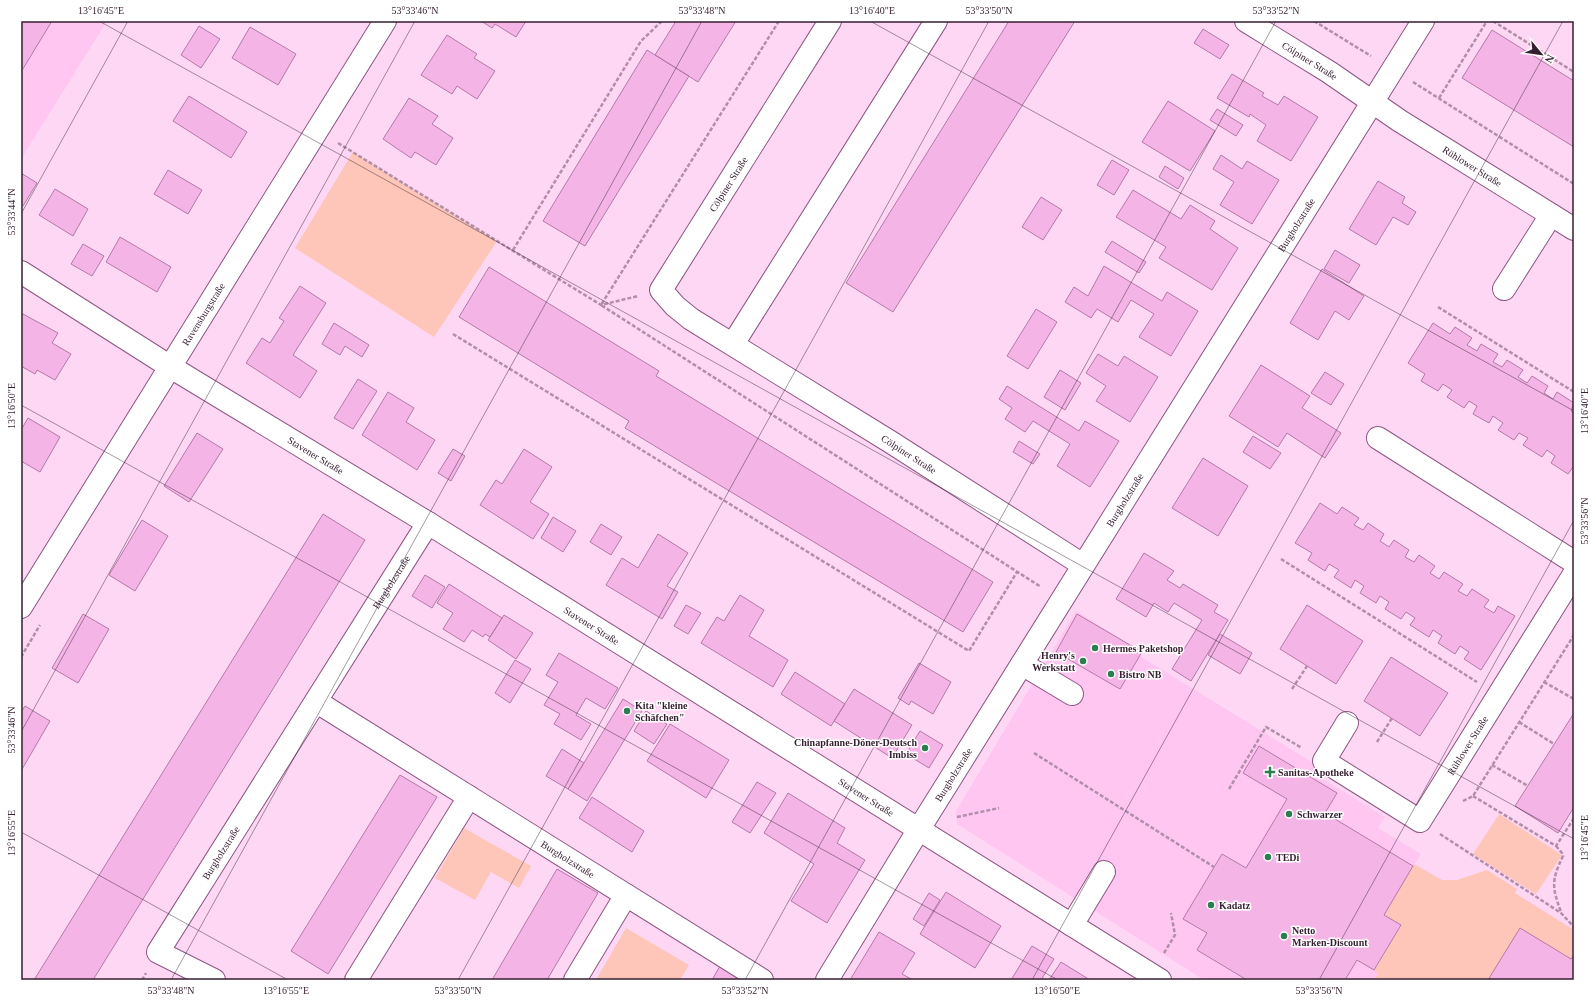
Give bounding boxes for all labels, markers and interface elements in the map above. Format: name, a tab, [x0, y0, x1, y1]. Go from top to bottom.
text: 13°16'45"E	[78, 5, 124, 16]
text: 53°33'46"N	[391, 5, 439, 16]
text: 53°33'48"N	[678, 5, 726, 16]
text: 13°16'40"E	[849, 5, 895, 16]
text: 53°33'50"N	[965, 5, 1013, 16]
text: 53°33'52"N	[1252, 5, 1300, 16]
north arrow	[1521, 34, 1561, 74]
street label: Cölpiner Straße	[1280, 39, 1340, 82]
text: N	[1543, 52, 1557, 65]
street label: Rühlower Straße	[1441, 144, 1504, 189]
street label: Cölpiner Straße	[707, 154, 750, 214]
text: 53°33'44"N	[6, 188, 17, 236]
street label: Burgholzstraße	[1276, 196, 1317, 254]
street label: Ravensburgstraße	[180, 280, 227, 348]
text: 13°16'50"E	[6, 383, 17, 429]
text: 13°16'40"E	[1579, 388, 1590, 434]
street label: Cölpiner Straße	[879, 433, 939, 476]
street label: Stavener Straße	[286, 434, 346, 477]
street label: Burgholzstraße	[1104, 471, 1146, 529]
text: 53°33'56"N	[1579, 497, 1590, 545]
street label: Burgholzstraße	[371, 553, 413, 611]
street label: Stavener Straße	[562, 604, 621, 647]
marker: Hermes Paketshop	[1090, 643, 1100, 653]
place label: Hermes Paketshop	[1103, 643, 1184, 654]
place label: Henry's Werkstatt	[1032, 650, 1076, 673]
marker: Henry's Werkstatt	[1078, 656, 1088, 666]
marker: Bistro NB	[1106, 669, 1116, 679]
place label: Bistro NB	[1119, 669, 1162, 680]
place label: Kita "kleine Schäfchen"	[635, 700, 688, 723]
text: 53°33'46"N	[6, 706, 17, 754]
marker: Kita "kleine Schäfchen"	[622, 706, 632, 716]
street label: Rühlower Straße	[1445, 713, 1491, 777]
place label: Chinapfanne-Döner-Deutsch Imbiss	[794, 737, 917, 760]
marker: Chinapfanne-Döner-Deutsch Imbiss	[920, 743, 930, 753]
street label: Burgholzstraße	[933, 746, 974, 804]
marker: Sanitas-Apotheke	[1265, 767, 1275, 777]
place label: Sanitas-Apotheke	[1278, 767, 1354, 778]
street label: Stavener Straße	[836, 776, 896, 819]
marker: Schwarzer	[1284, 809, 1294, 819]
place label: Schwarzer	[1297, 809, 1343, 820]
text: 13°16'55"E	[6, 810, 17, 856]
text: 13°16'45"E	[1579, 815, 1590, 861]
street label: Burgholzstraße	[200, 824, 242, 882]
street label: Burgholzstraße	[539, 838, 597, 880]
marker: TEDi	[1263, 852, 1273, 862]
place label: TEDi	[1276, 852, 1300, 863]
marker: Kadatz	[1206, 900, 1216, 910]
place label: Kadatz	[1219, 900, 1251, 911]
place label: Netto Marken-Discount	[1292, 925, 1368, 948]
marker: Netto Marken-Discount	[1279, 931, 1289, 941]
text: 53°33'48"N	[147, 985, 195, 996]
text: 13°16'55"E	[263, 985, 309, 996]
text: 53°33'50"N	[434, 985, 482, 996]
text: 53°33'52"N	[721, 985, 769, 996]
text: 13°16'50"E	[1034, 985, 1080, 996]
text: 53°33'56"N	[1295, 985, 1343, 996]

